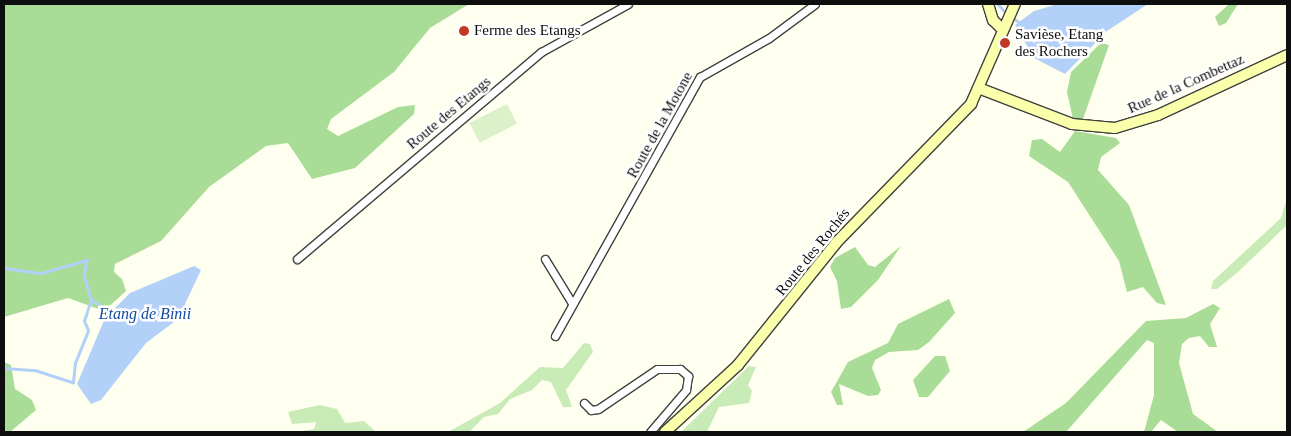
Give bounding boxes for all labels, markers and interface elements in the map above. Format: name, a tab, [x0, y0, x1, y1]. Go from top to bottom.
place label: Ferme des Etangs	[474, 22, 581, 40]
marker: Ferme des Etangs	[458, 25, 470, 37]
place label: Savièse, Etang des Rochers	[1015, 25, 1103, 60]
marker: Savièse, Etang des Rochers	[999, 37, 1011, 49]
street label: Rue de la Combettaz	[1125, 50, 1247, 118]
street label: Route de la Motone	[623, 69, 697, 181]
street label: Route des Etangs	[403, 73, 495, 153]
street label: Route des Rochés	[772, 205, 854, 299]
water label: Etang de Binii	[99, 304, 191, 324]

